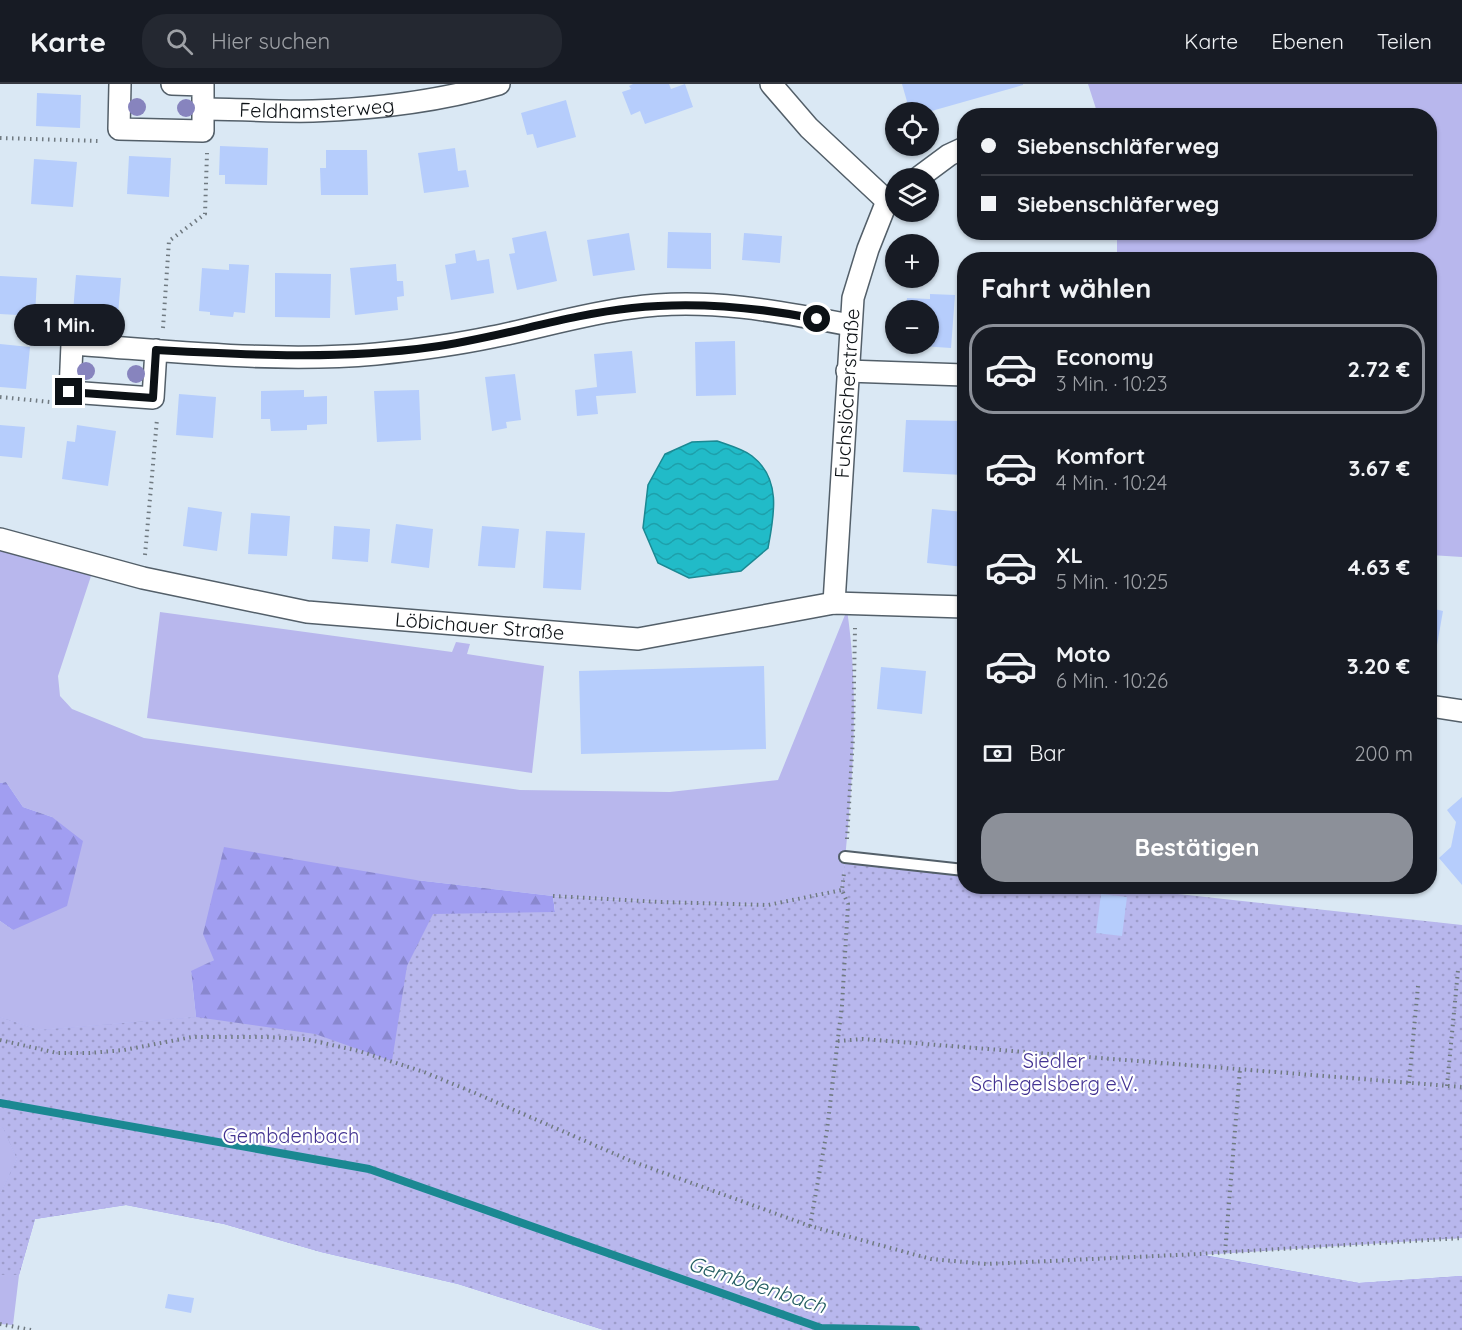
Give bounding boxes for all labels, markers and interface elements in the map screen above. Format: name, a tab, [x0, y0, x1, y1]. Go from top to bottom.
search box	[142, 14, 562, 68]
text: Karte	[30, 24, 106, 59]
icon: search	[163, 25, 196, 58]
text: Hier suchen	[211, 27, 330, 55]
text: Karte	[1184, 28, 1238, 54]
text: Ebenen	[1271, 28, 1344, 54]
text: Teilen	[1377, 28, 1432, 54]
street label: Feldhamsterweg	[239, 92, 396, 123]
map controls	[885, 102, 939, 354]
button: locate	[885, 102, 939, 156]
text: Siebenschläferweg	[1017, 132, 1219, 160]
button: layers	[885, 168, 939, 222]
text: Siebenschläferweg	[1017, 190, 1219, 218]
button: +	[885, 234, 939, 288]
text: Fahrt wählen	[981, 271, 1151, 305]
button: −	[885, 300, 939, 354]
callout: 1 Min.	[14, 305, 124, 347]
route start	[803, 305, 830, 332]
street label: Fuchslöcherstraße	[829, 308, 864, 479]
text: 1 Min.	[44, 312, 95, 337]
icon: car	[984, 342, 1038, 396]
text: Economy	[1056, 343, 1154, 371]
text: 2.72 €	[1347, 355, 1410, 383]
text: 3 Min. · 10:23	[1056, 371, 1167, 396]
route end	[55, 378, 82, 405]
icon: car	[984, 441, 1038, 495]
text: Komfort	[1056, 442, 1145, 470]
text: 3.67 €	[1349, 454, 1410, 482]
text: 4 Min. · 10:24	[1056, 470, 1167, 495]
icon: car	[984, 540, 1038, 594]
text: XL	[1056, 541, 1083, 569]
text: 4.63 €	[1348, 553, 1410, 581]
text: 5 Min. · 10:25	[1056, 569, 1168, 594]
street label: Löbichauer Straße	[394, 606, 565, 645]
icon: car	[984, 639, 1038, 693]
text: Moto	[1056, 640, 1110, 668]
text: 3.20 €	[1347, 652, 1410, 680]
text: 6 Min. · 10:26	[1056, 668, 1168, 693]
icon: cash	[981, 737, 1014, 770]
text: Bar	[1029, 739, 1065, 767]
text: 200 m	[1354, 741, 1413, 766]
button: Bestätigen	[981, 813, 1413, 882]
park label: Siedler Schlegelsberg e.V.	[971, 1048, 1137, 1096]
park label: Gembdenbach	[223, 1123, 359, 1148]
water label: Gembdenbach	[685, 1250, 830, 1319]

